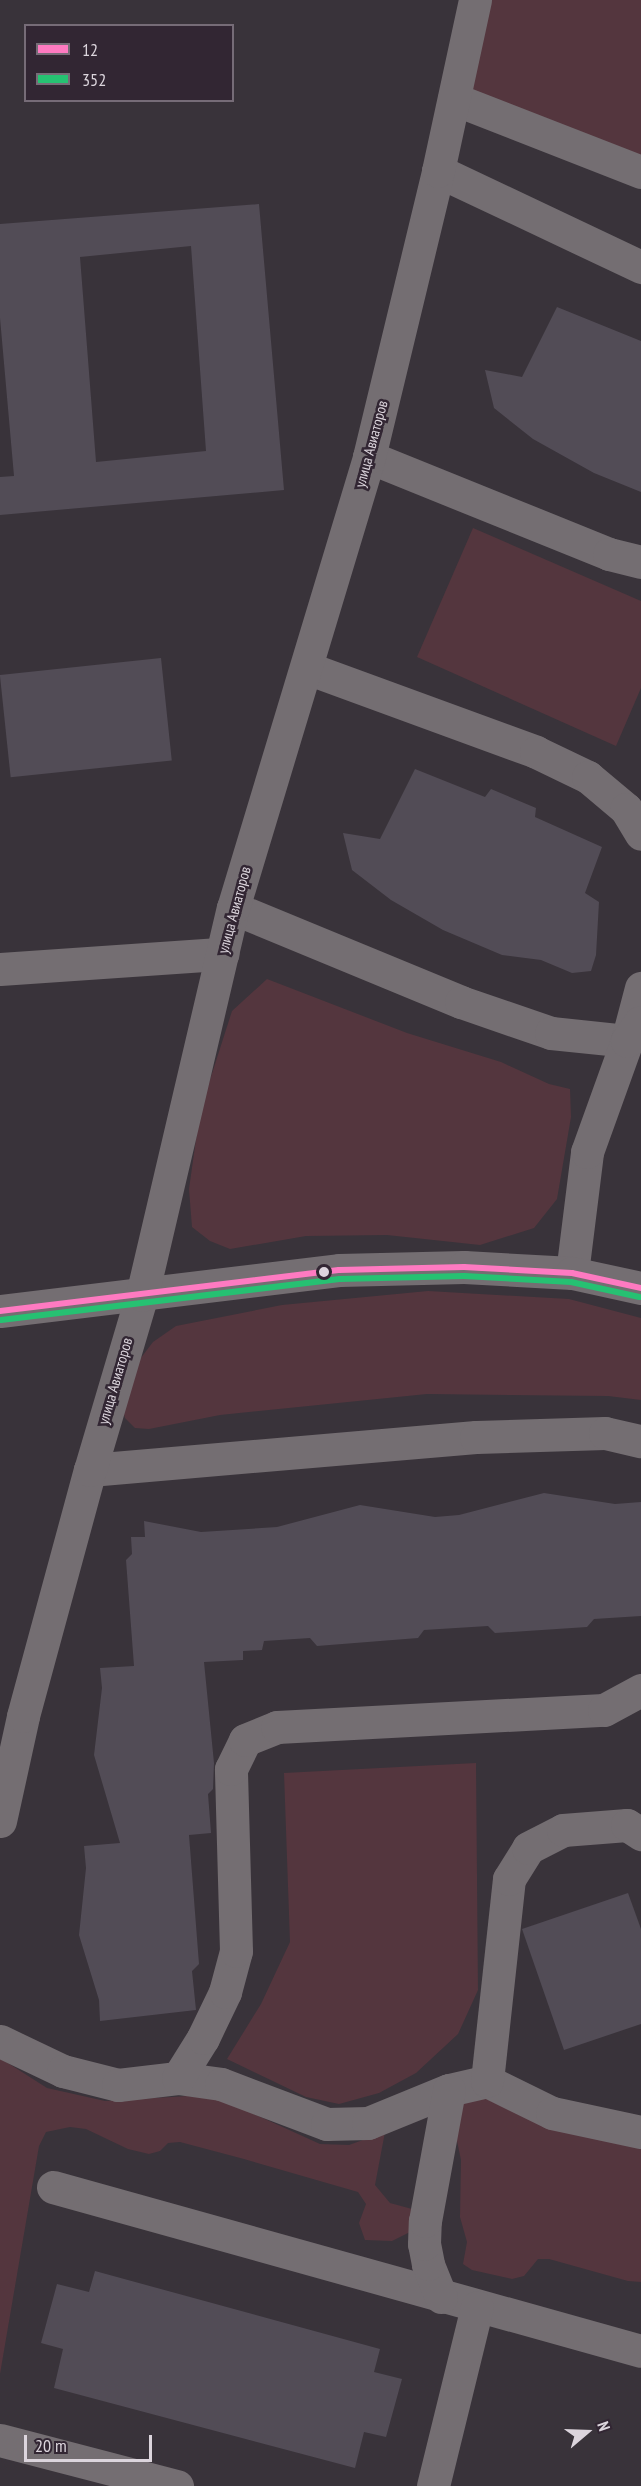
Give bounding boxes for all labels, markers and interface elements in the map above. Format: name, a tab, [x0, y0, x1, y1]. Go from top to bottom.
legend	[24, 24, 234, 102]
text: 12	[82, 38, 98, 61]
text: 352	[82, 68, 106, 91]
street label: улица Авиаторов	[351, 398, 391, 490]
street label: улица Авиаторов	[214, 864, 254, 956]
unlabelled marker	[318, 1266, 330, 1278]
street label: улица Авиаторов	[94, 1335, 136, 1427]
north arrow	[557, 2402, 617, 2462]
text: N	[593, 2419, 615, 2433]
scale bar	[27, 2423, 154, 2461]
text: 20 m	[35, 2434, 67, 2457]

